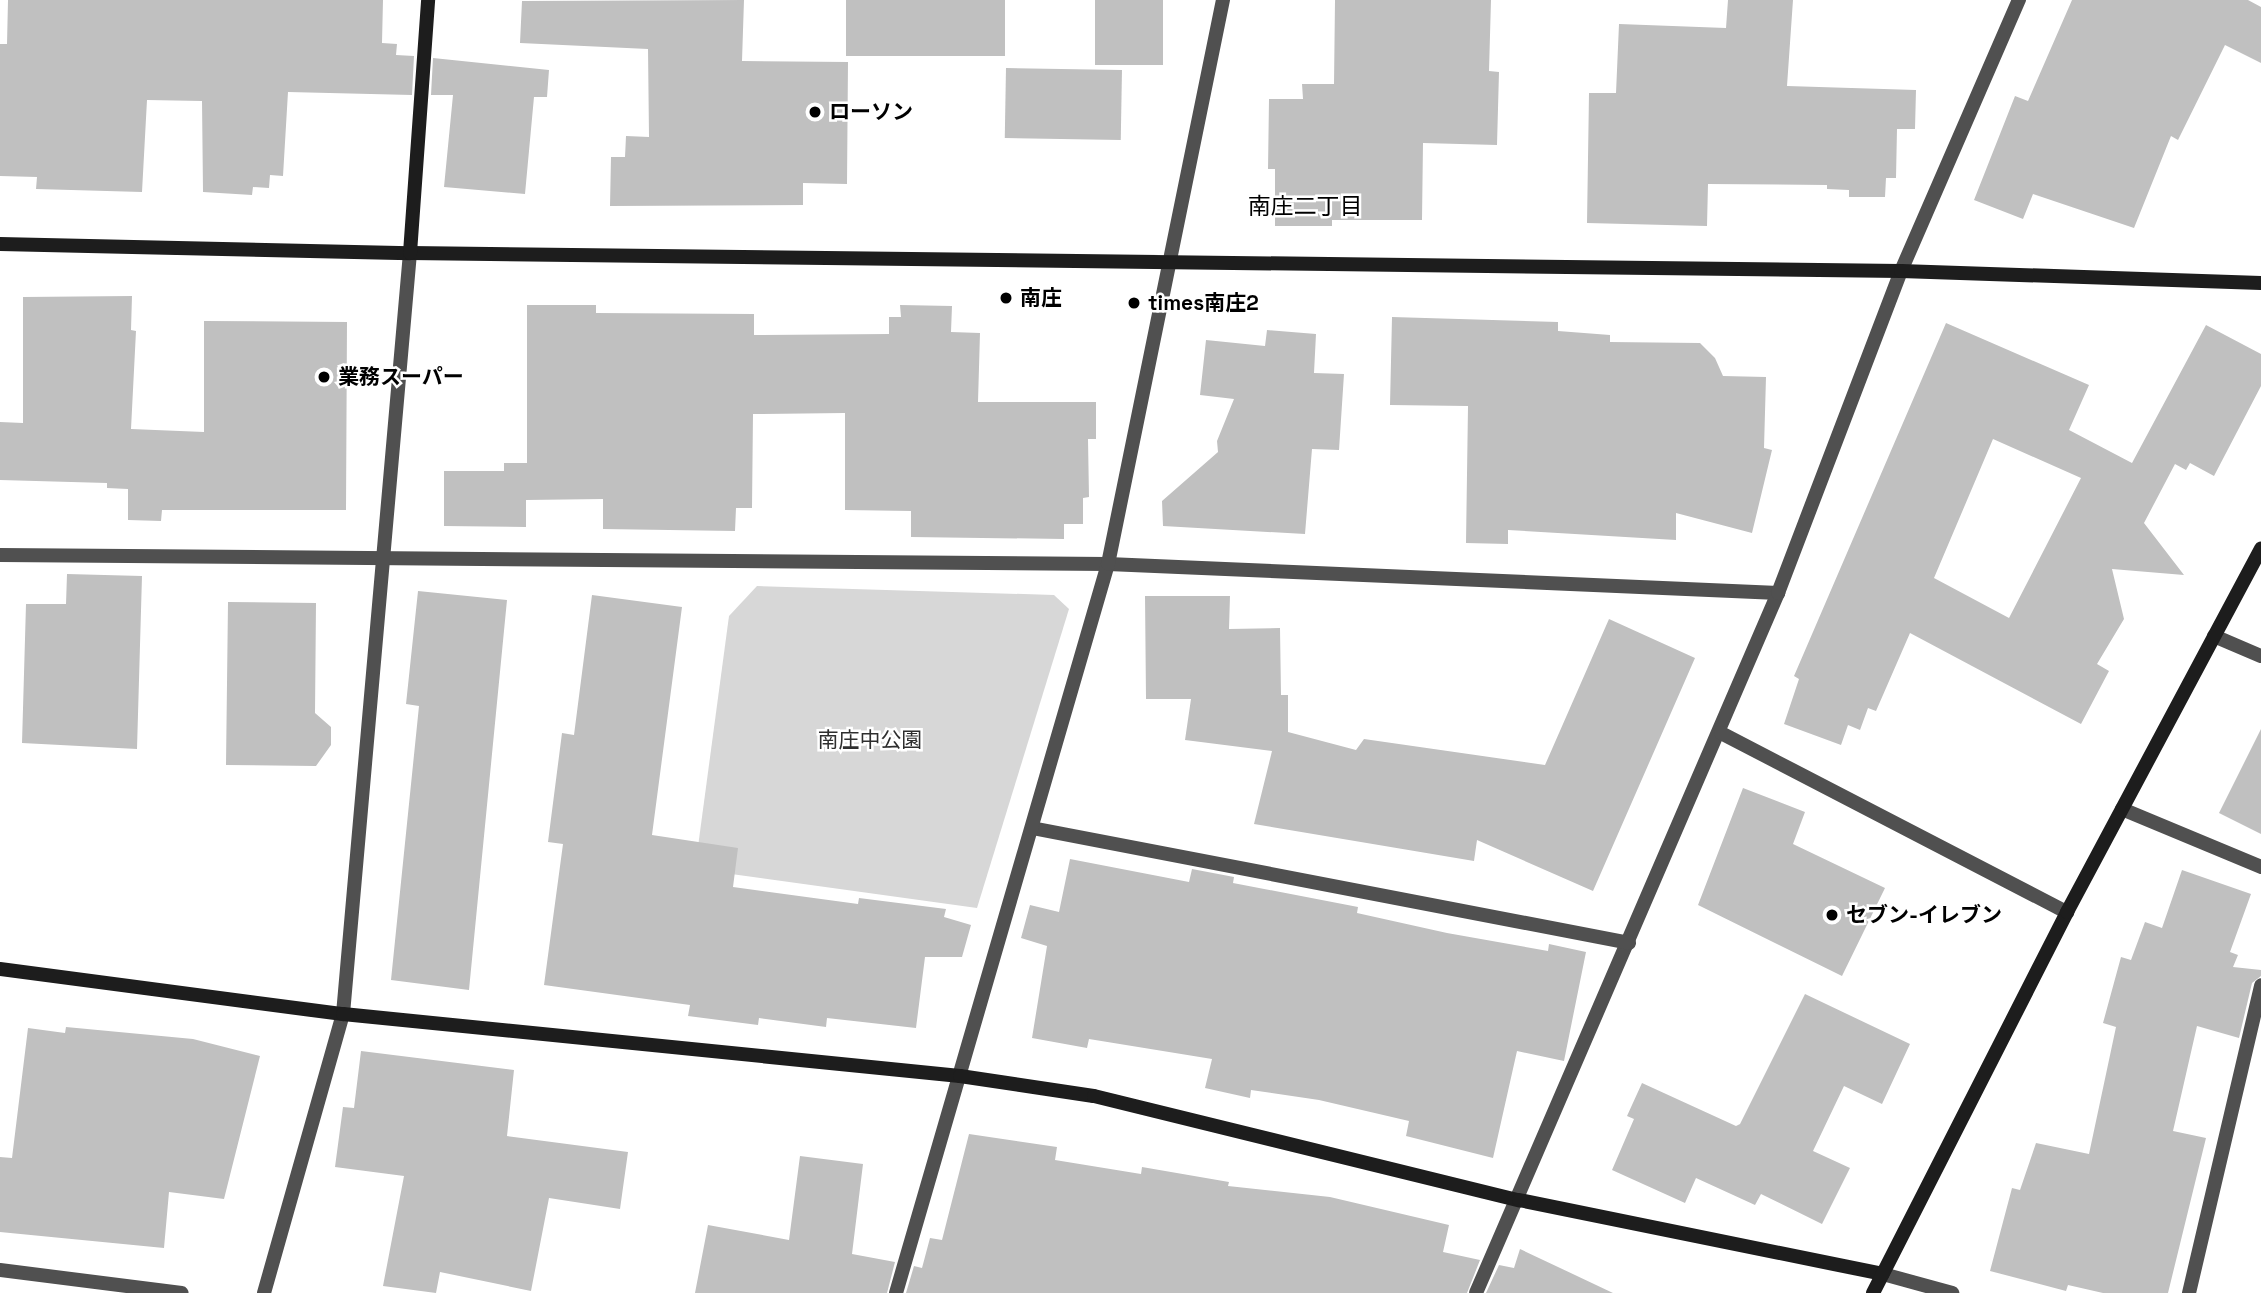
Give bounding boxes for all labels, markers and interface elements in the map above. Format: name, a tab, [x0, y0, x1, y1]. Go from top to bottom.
place label: ローソン	[829, 99, 913, 125]
marker: ローソン	[807, 104, 823, 120]
district label: 南庄二丁目	[1248, 192, 1362, 220]
place label: 南庄	[1020, 285, 1062, 311]
marker: 南庄	[998, 290, 1014, 306]
place label: times南庄2	[1148, 290, 1259, 316]
marker: times南庄2	[1126, 295, 1142, 311]
place label: 業務スーパー	[338, 364, 464, 390]
marker: 業務スーパー	[316, 369, 332, 385]
park label: 南庄中公園	[818, 727, 922, 753]
place label: セブン-イレブン	[1846, 902, 2002, 928]
marker: セブン-イレブン	[1824, 907, 1840, 923]

